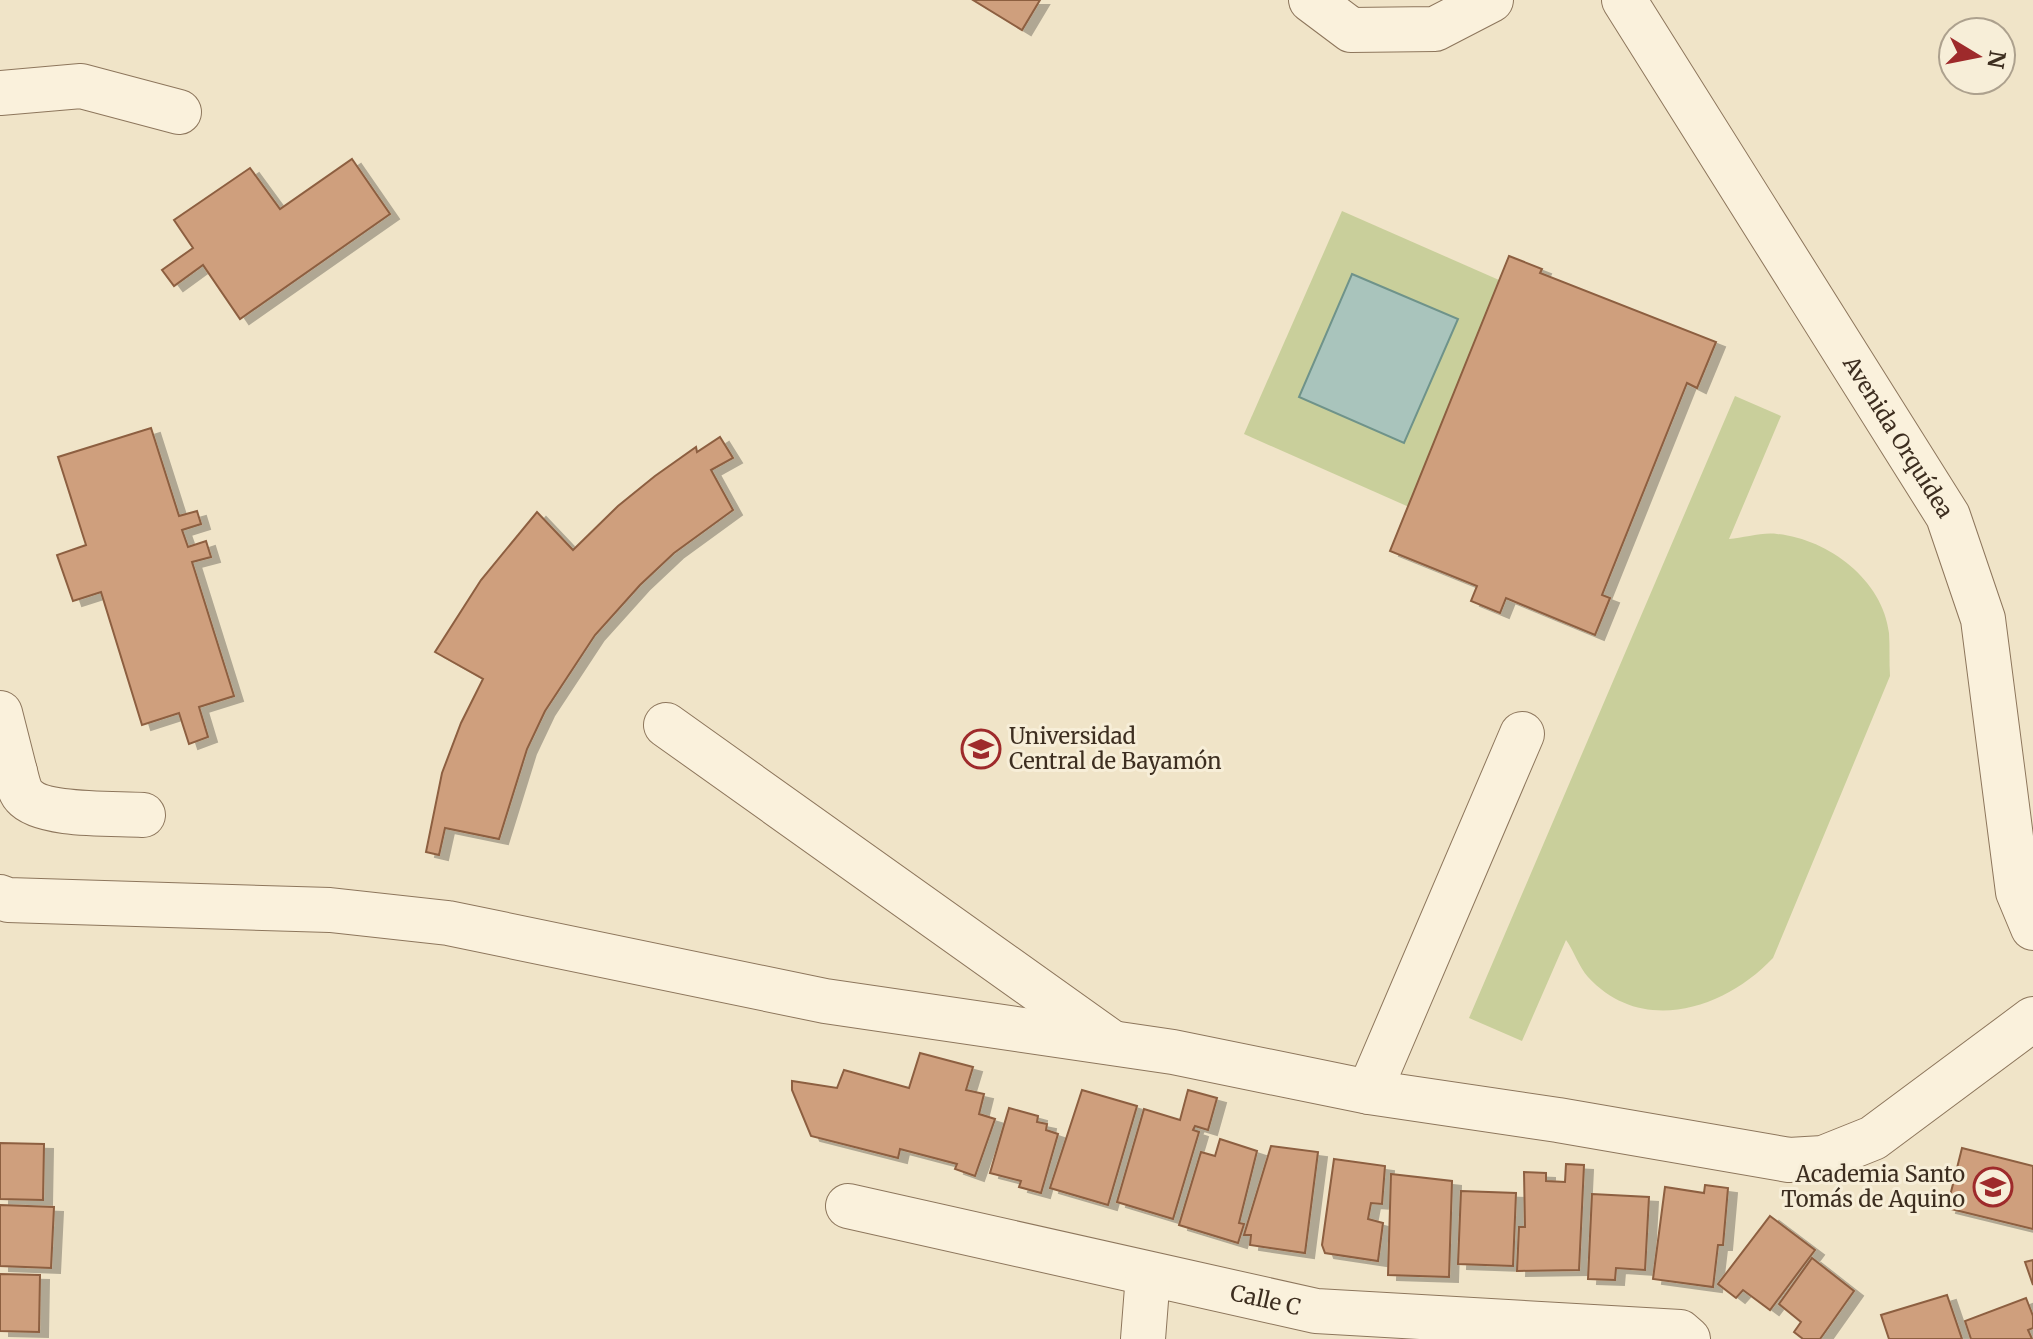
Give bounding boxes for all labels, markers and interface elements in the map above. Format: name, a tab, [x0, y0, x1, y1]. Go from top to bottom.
north arrow	[1937, 16, 2017, 96]
text: N	[1981, 48, 2012, 71]
street label: Avenida Orquídea	[1837, 350, 1960, 523]
place label: Universidad Central de Bayamón	[1009, 722, 1222, 775]
school or university icon: Universidad Central de Bayamón	[960, 728, 1002, 770]
place label: Academia Santo Tomás de Aquino	[1781, 1160, 1965, 1213]
school or university icon: Academia Santo Tomás de Aquino	[1972, 1166, 2014, 1208]
street label: Calle C	[1228, 1278, 1303, 1321]

